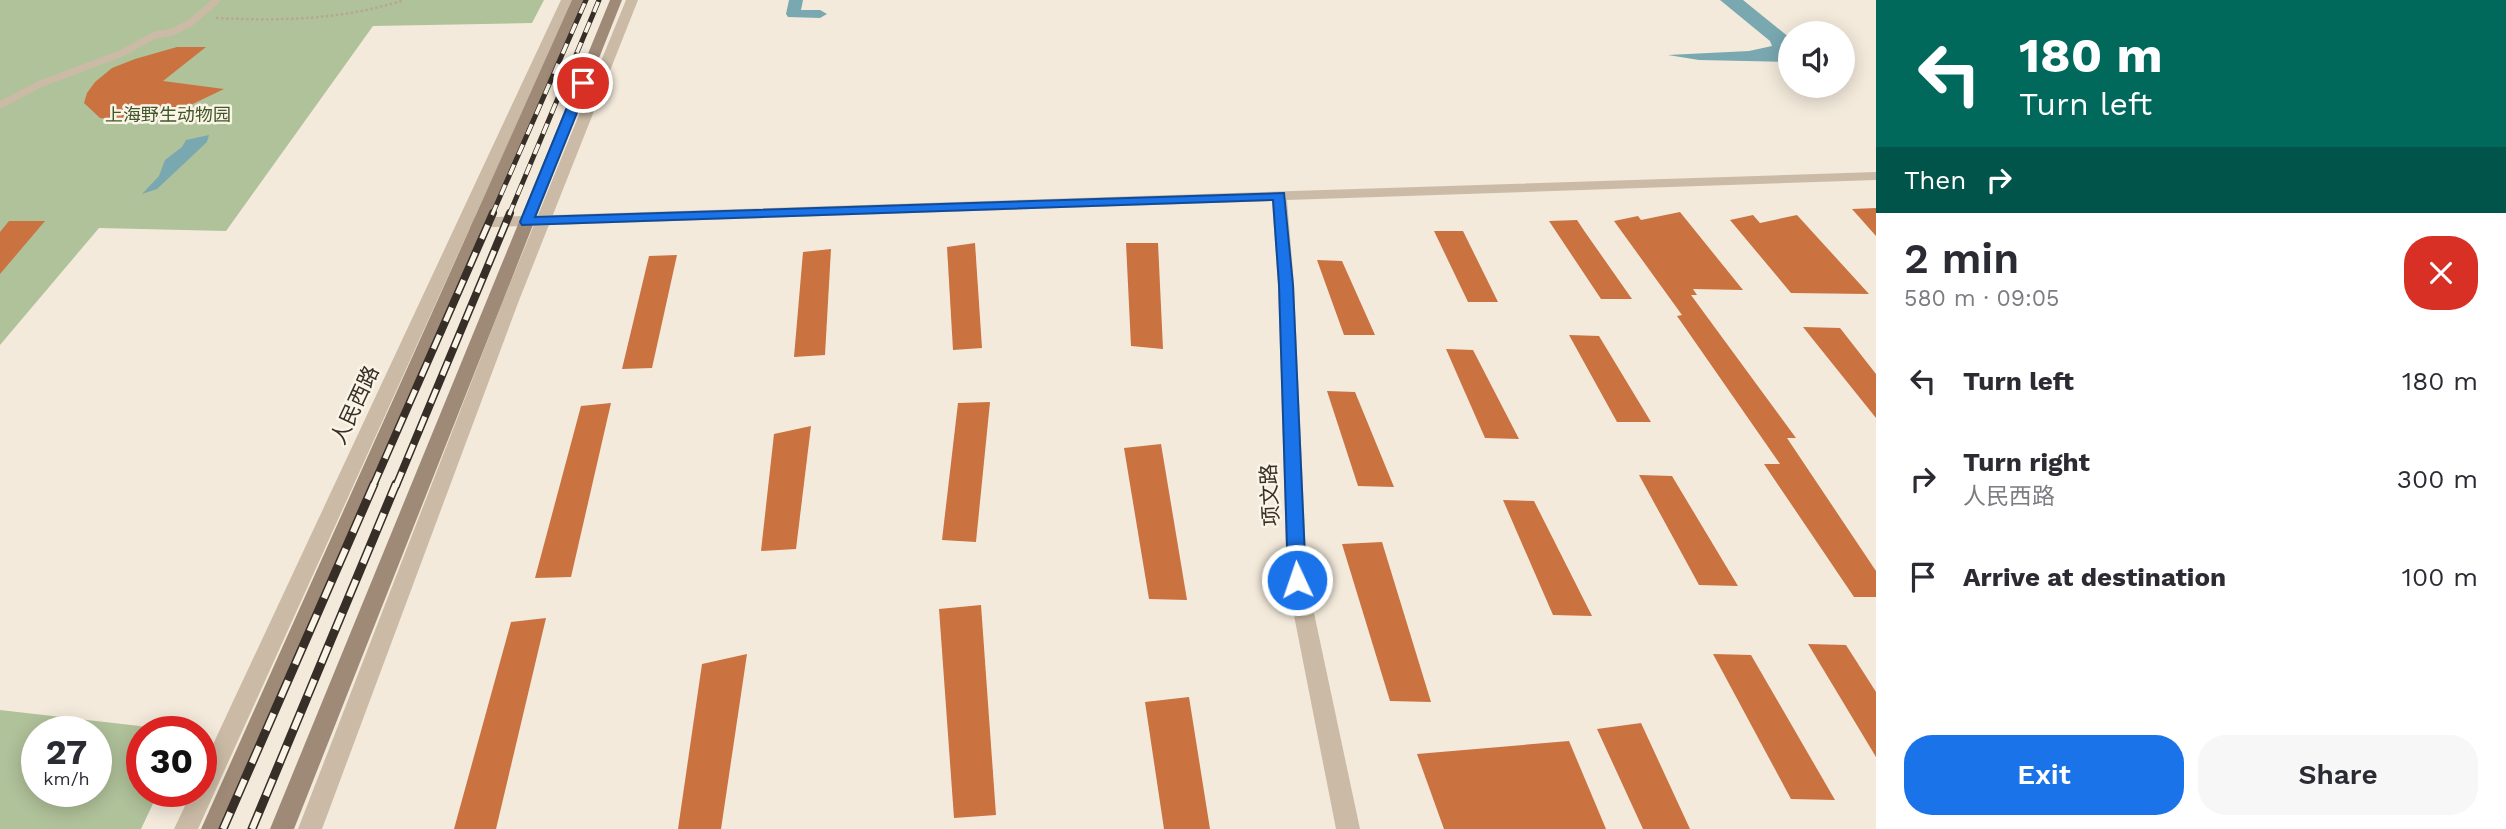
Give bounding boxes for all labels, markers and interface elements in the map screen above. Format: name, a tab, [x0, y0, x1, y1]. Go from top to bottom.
map controls	[1778, 21, 1855, 98]
button: sound	[1778, 21, 1855, 98]
text: 180 m	[2019, 26, 2163, 84]
icon: left	[1904, 28, 1995, 119]
pin	[553, 53, 613, 113]
icon: arrive	[564, 64, 602, 102]
text: Turn left	[2019, 85, 2152, 123]
park label: 上海野生动物园	[105, 104, 231, 125]
icon: right	[1980, 161, 2018, 199]
text: Then	[1904, 165, 1966, 195]
text: 2 min	[1904, 234, 2019, 283]
button: close	[2404, 236, 2478, 310]
text: 580 m · 09:05	[1904, 285, 2060, 312]
street label: 人民西路	[325, 361, 384, 448]
icon: left	[1904, 362, 1942, 400]
text: Turn left	[1963, 366, 2074, 396]
text: 180 m	[2402, 366, 2478, 396]
text: Turn right	[1963, 447, 2090, 477]
icon: right	[1904, 460, 1942, 498]
street label: 项文路	[1255, 463, 1284, 527]
text: 300 m	[2397, 464, 2478, 494]
text: 人民西路	[1963, 483, 2055, 510]
position arrow	[1260, 543, 1334, 617]
icon: arrive	[1904, 558, 1942, 596]
text: Arrive at destination	[1963, 562, 2226, 592]
text: 100 m	[2402, 562, 2478, 592]
speed limit sign: 30	[126, 716, 217, 807]
text: 27	[46, 731, 87, 773]
button: Exit	[1904, 735, 2184, 815]
button: Share	[2198, 735, 2478, 815]
text: km/h	[43, 768, 90, 789]

